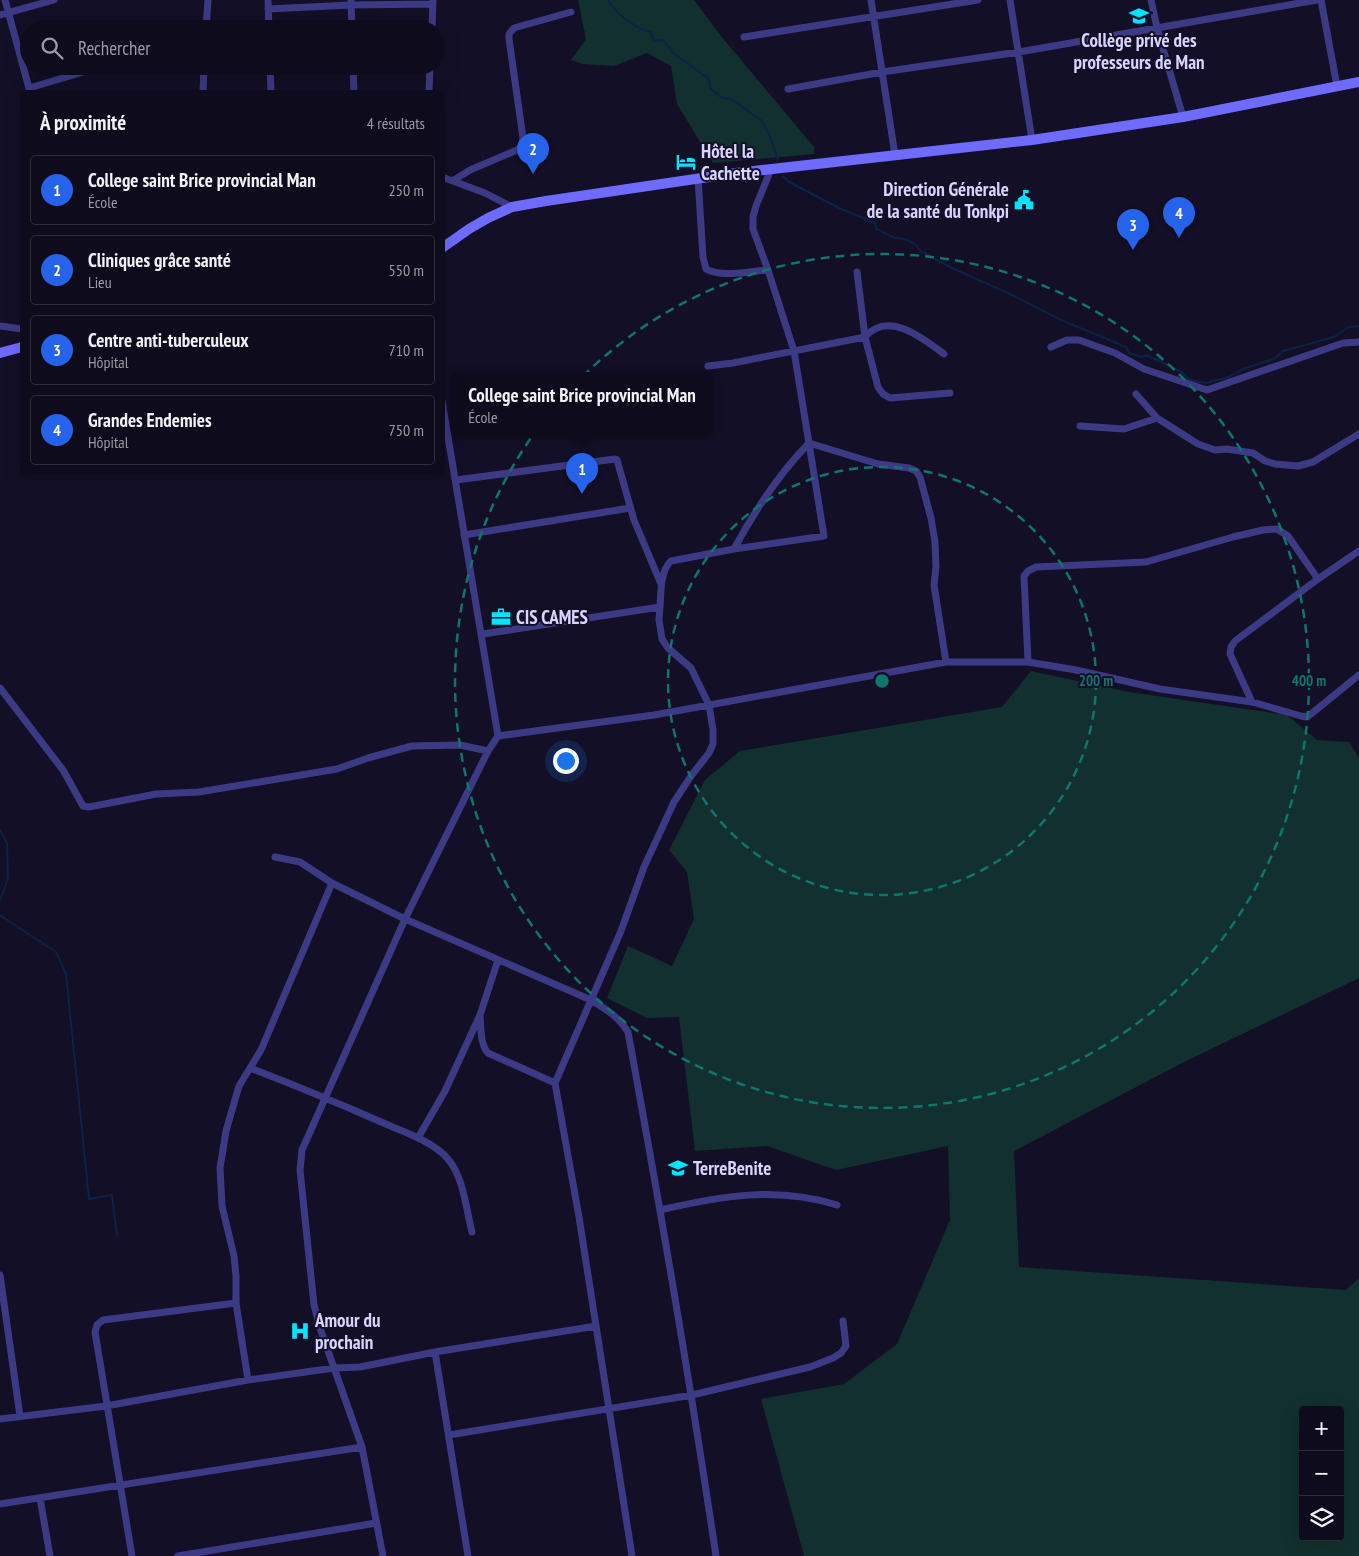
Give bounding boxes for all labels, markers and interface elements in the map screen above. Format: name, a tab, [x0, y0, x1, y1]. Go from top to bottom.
school or university icon: Collège privé des professeurs de Man	[1128, 5, 1150, 27]
search box	[20, 20, 445, 75]
place label: Collège privé des professeurs de Man	[1073, 28, 1205, 74]
icon: search	[38, 34, 66, 62]
text: Rechercher	[78, 36, 150, 60]
text: À proximité	[40, 109, 126, 136]
text: 4 résultats	[367, 113, 425, 133]
pin: 2	[517, 133, 549, 174]
place label: Hôtel la Cachette	[701, 139, 760, 185]
hotel icon: Hôtel la Cachette	[675, 151, 697, 173]
text: College saint Brice provincial Man	[88, 168, 316, 192]
place label: Direction Générale de la santé du Tonkpi	[867, 177, 1009, 223]
text: 1	[53, 180, 61, 200]
text: 250 m	[389, 180, 424, 200]
public building icon: Direction Générale de la santé du Tonkpi	[1013, 189, 1035, 211]
text: École	[88, 192, 118, 212]
pin: 4	[1163, 197, 1195, 238]
pin: 3	[1117, 209, 1149, 250]
text: Cliniques grâce santé	[88, 248, 231, 272]
text: 2	[53, 260, 61, 280]
text: 550 m	[389, 260, 424, 280]
text: Lieu	[88, 272, 112, 292]
text: Centre anti-tuberculeux	[88, 328, 249, 352]
text: 3	[53, 340, 61, 360]
text: 710 m	[389, 340, 424, 360]
text: Hôpital	[88, 352, 128, 372]
popup	[452, 372, 712, 437]
text: College saint Brice provincial Man	[468, 383, 696, 407]
text: École	[468, 407, 498, 427]
text: Grandes Endemies	[88, 408, 212, 432]
text: 4	[53, 420, 61, 440]
text: 750 m	[389, 420, 424, 440]
text: Hôpital	[88, 432, 128, 452]
pin: 1	[566, 453, 598, 494]
place label: CIS CAMES	[516, 605, 588, 629]
office icon: CIS CAMES	[490, 606, 512, 628]
text: 200 m	[1079, 671, 1113, 690]
text: 400 m	[1292, 671, 1326, 690]
centre of rings	[873, 672, 891, 690]
your location	[553, 748, 579, 774]
place label: TerreBenite	[693, 1156, 771, 1180]
school or university icon: TerreBenite	[667, 1157, 689, 1179]
place label: Amour du prochain	[314, 1308, 380, 1354]
hospital icon: Amour du prochain	[289, 1320, 311, 1342]
map controls	[1299, 1406, 1344, 1541]
button: +	[1299, 1406, 1344, 1451]
button: −	[1299, 1451, 1344, 1496]
button: layers	[1299, 1496, 1344, 1541]

